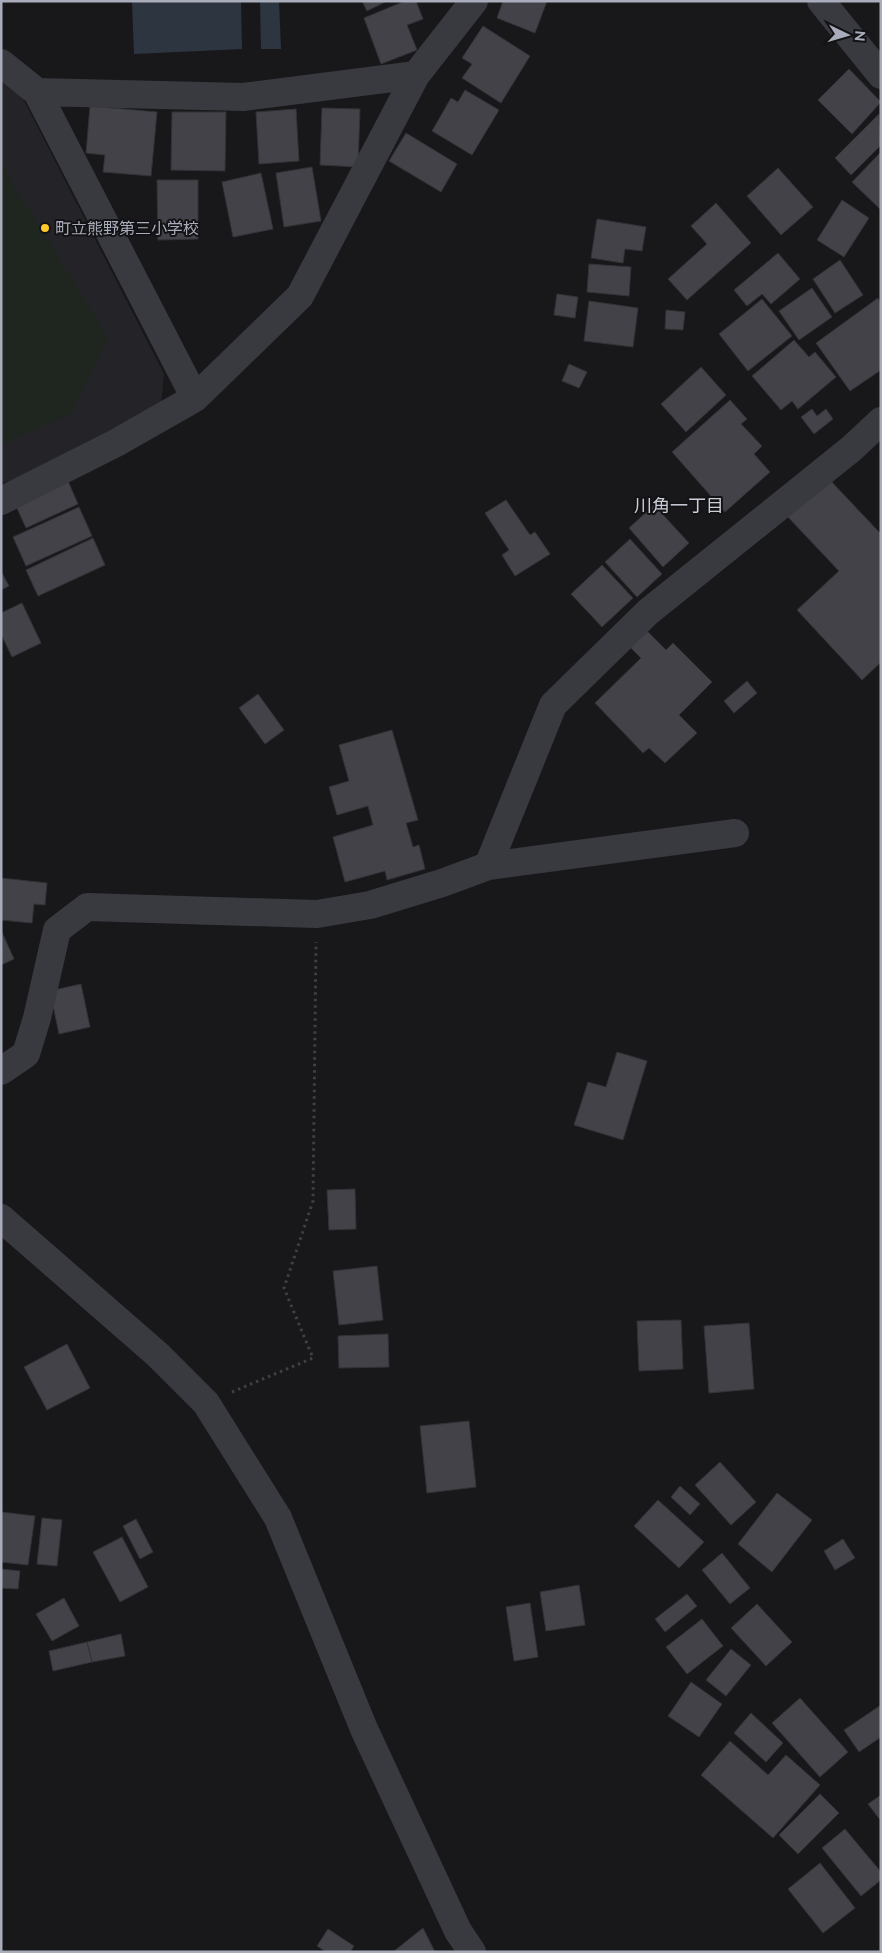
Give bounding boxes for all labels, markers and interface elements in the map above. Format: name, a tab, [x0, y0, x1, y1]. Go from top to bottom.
north arrow	[822, 10, 872, 60]
text: N	[852, 30, 868, 42]
place label: 町立熊野第三小学校	[55, 219, 199, 238]
marker: 町立熊野第三小学校	[39, 222, 51, 234]
district label: 川角一丁目	[634, 495, 724, 516]

